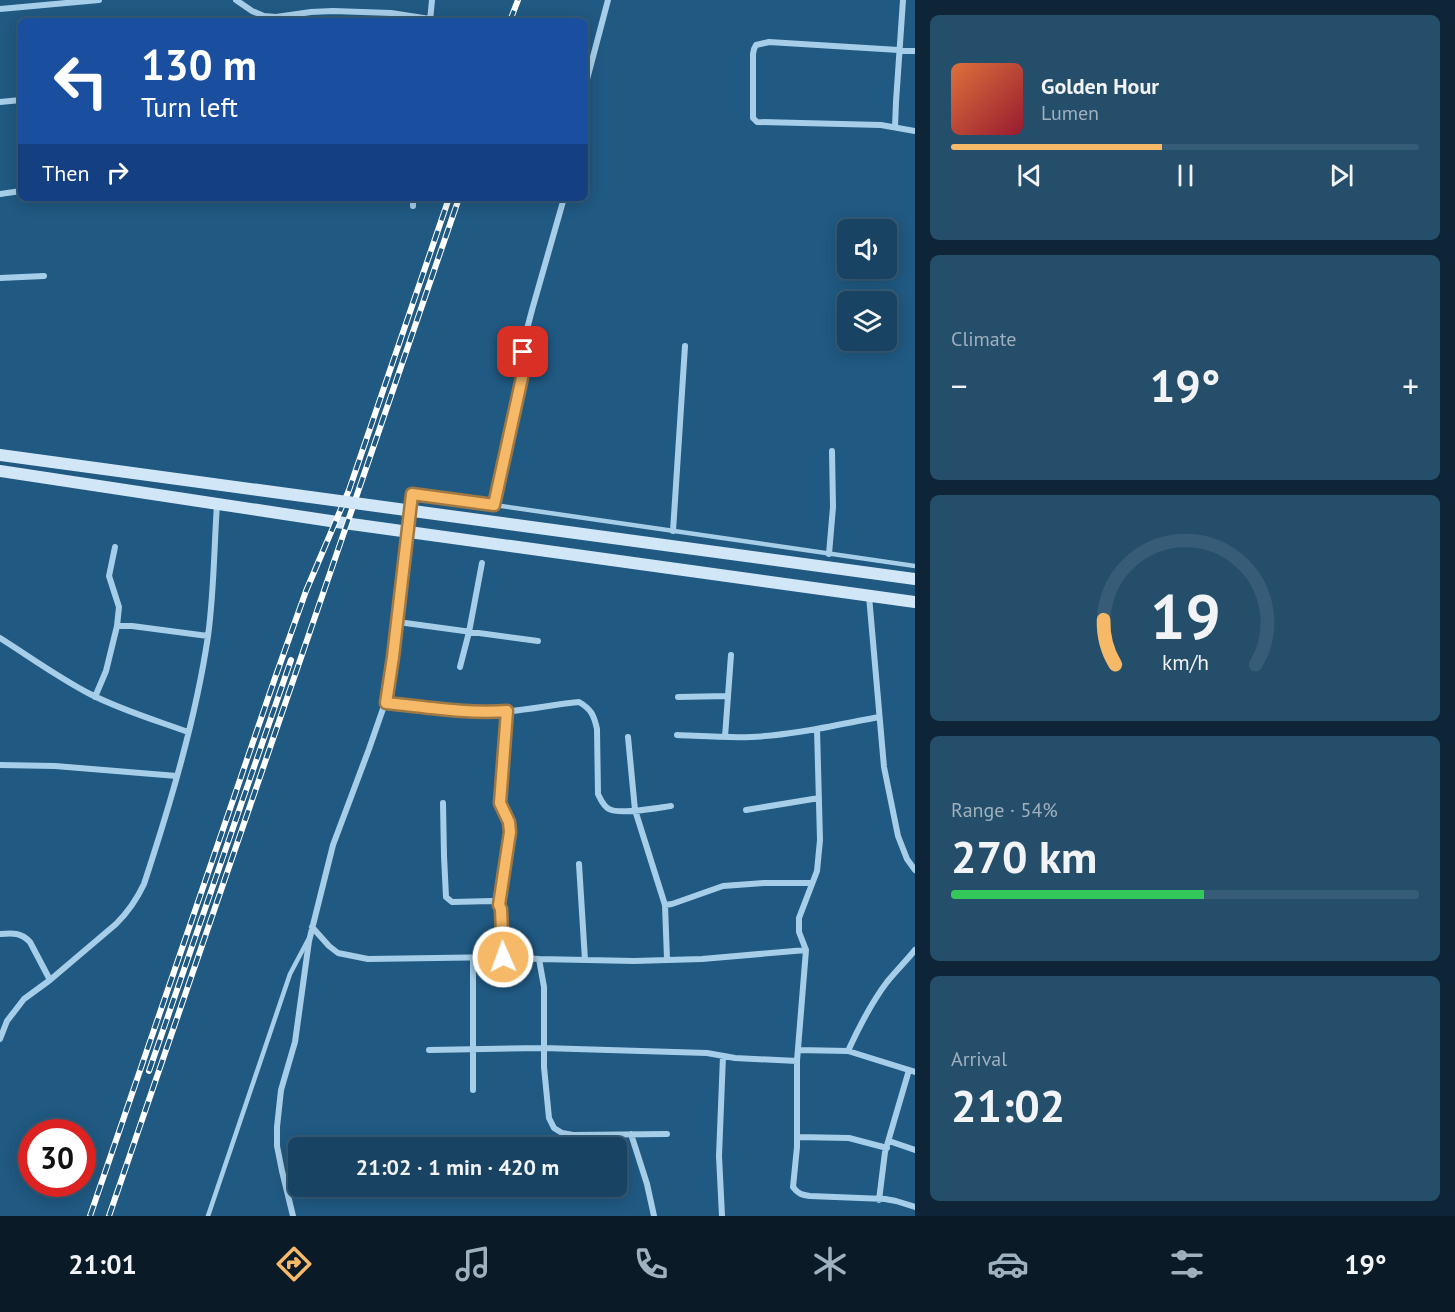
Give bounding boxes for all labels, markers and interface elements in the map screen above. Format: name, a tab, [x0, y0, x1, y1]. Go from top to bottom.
text: 130 m	[141, 37, 257, 92]
icon: left	[42, 42, 120, 120]
text: Golden Hour	[1041, 72, 1159, 100]
text: Turn left	[141, 90, 238, 124]
text: Lumen	[1041, 100, 1099, 126]
icon: right	[101, 156, 134, 189]
text: Then	[42, 159, 89, 187]
icon: previous	[1013, 159, 1046, 192]
icon: pause	[1169, 159, 1202, 192]
icon: next	[1325, 159, 1358, 192]
map controls	[837, 219, 897, 351]
button: sound	[837, 219, 897, 279]
button: layers	[837, 291, 897, 351]
pin	[497, 326, 548, 377]
text: Climate	[951, 326, 1017, 352]
icon: arrive	[506, 335, 539, 368]
text: 19°	[1150, 356, 1220, 414]
text: −	[951, 364, 968, 407]
text: +	[1402, 364, 1419, 407]
text: 19	[1150, 575, 1220, 656]
text: km/h	[1161, 648, 1208, 676]
text: Range · 54%	[951, 797, 1058, 823]
text: 270 km	[951, 827, 1097, 885]
position arrow	[471, 925, 535, 989]
text: Arrival	[951, 1046, 1007, 1072]
text: 21:02	[951, 1076, 1065, 1134]
speed limit sign: 30	[18, 1119, 96, 1197]
text: 21:02 · 1 min · 420 m	[356, 1153, 559, 1181]
icon: directions	[273, 1243, 315, 1285]
icon: music	[452, 1243, 494, 1285]
icon: phone	[630, 1243, 672, 1285]
icon: climate	[809, 1243, 851, 1285]
icon: car	[987, 1243, 1029, 1285]
icon: filters	[1166, 1243, 1208, 1285]
text: 21:01	[68, 1247, 137, 1281]
text: 19°	[1344, 1247, 1387, 1281]

